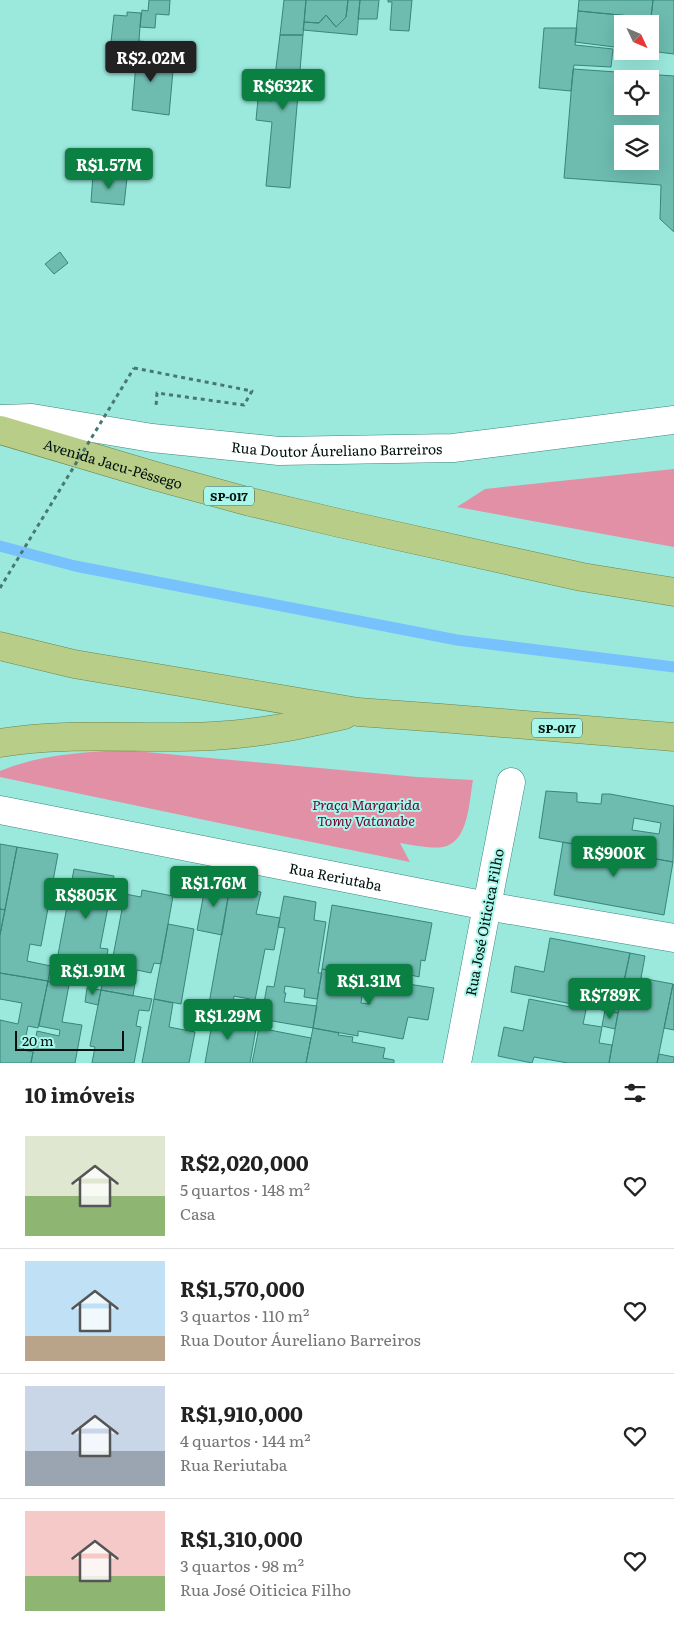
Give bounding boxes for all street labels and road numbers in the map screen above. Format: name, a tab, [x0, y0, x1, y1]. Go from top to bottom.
street label: Avenida Jacu-Pêssego	[41, 434, 185, 493]
street label: Rua Doutor Áureliano Barreiros	[230, 436, 442, 461]
road number: SP-017	[204, 486, 254, 506]
road number: SP-017	[532, 718, 582, 738]
street label: Rua José Oiticica Filho	[460, 847, 508, 997]
street label: Rua Reriutaba	[287, 857, 384, 895]

